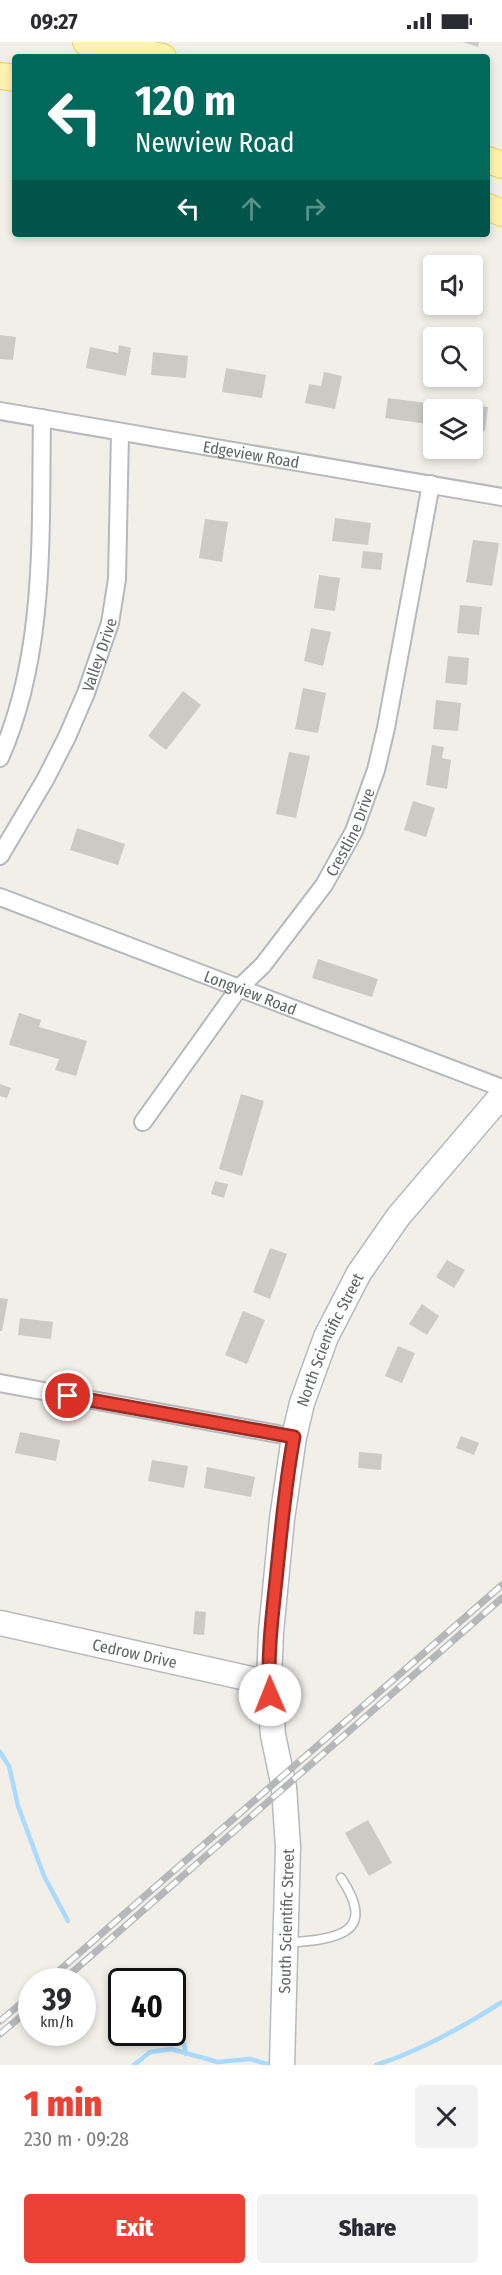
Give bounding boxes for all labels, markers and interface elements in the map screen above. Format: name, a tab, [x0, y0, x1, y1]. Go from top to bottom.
text: 09:27	[30, 8, 78, 35]
text: 120 m	[135, 76, 236, 126]
icon: left	[36, 78, 114, 156]
text: Newview Road	[135, 127, 295, 159]
icon: left	[172, 192, 205, 225]
icon: ahead	[235, 192, 268, 225]
icon: right	[298, 192, 331, 225]
map controls	[423, 255, 483, 459]
button: sound	[423, 255, 483, 315]
button: search	[423, 327, 483, 387]
button: layers	[423, 399, 483, 459]
street label: Edgeview Road	[202, 436, 301, 472]
street label: Valley Drive	[78, 617, 120, 694]
street label: Crestline Drive	[321, 785, 378, 879]
street label: Longview Road	[201, 966, 299, 1019]
street label: North Scientific Street	[292, 1269, 367, 1409]
pin	[42, 1370, 93, 1421]
icon: arrive	[51, 1379, 84, 1412]
street label: Cedrow Drive	[91, 1634, 179, 1672]
position arrow	[238, 1663, 302, 1727]
street label: South Scientific Street	[274, 1848, 297, 1994]
speed limit sign: 40	[108, 1968, 186, 2046]
text: 39	[42, 1982, 72, 2018]
text: km/h	[40, 2013, 74, 2031]
text: 1 min	[24, 2082, 102, 2126]
button: close	[415, 2085, 478, 2148]
text: 230 m · 09:28	[24, 2127, 129, 2151]
button: Exit	[24, 2194, 245, 2263]
button: Share	[257, 2194, 478, 2263]

